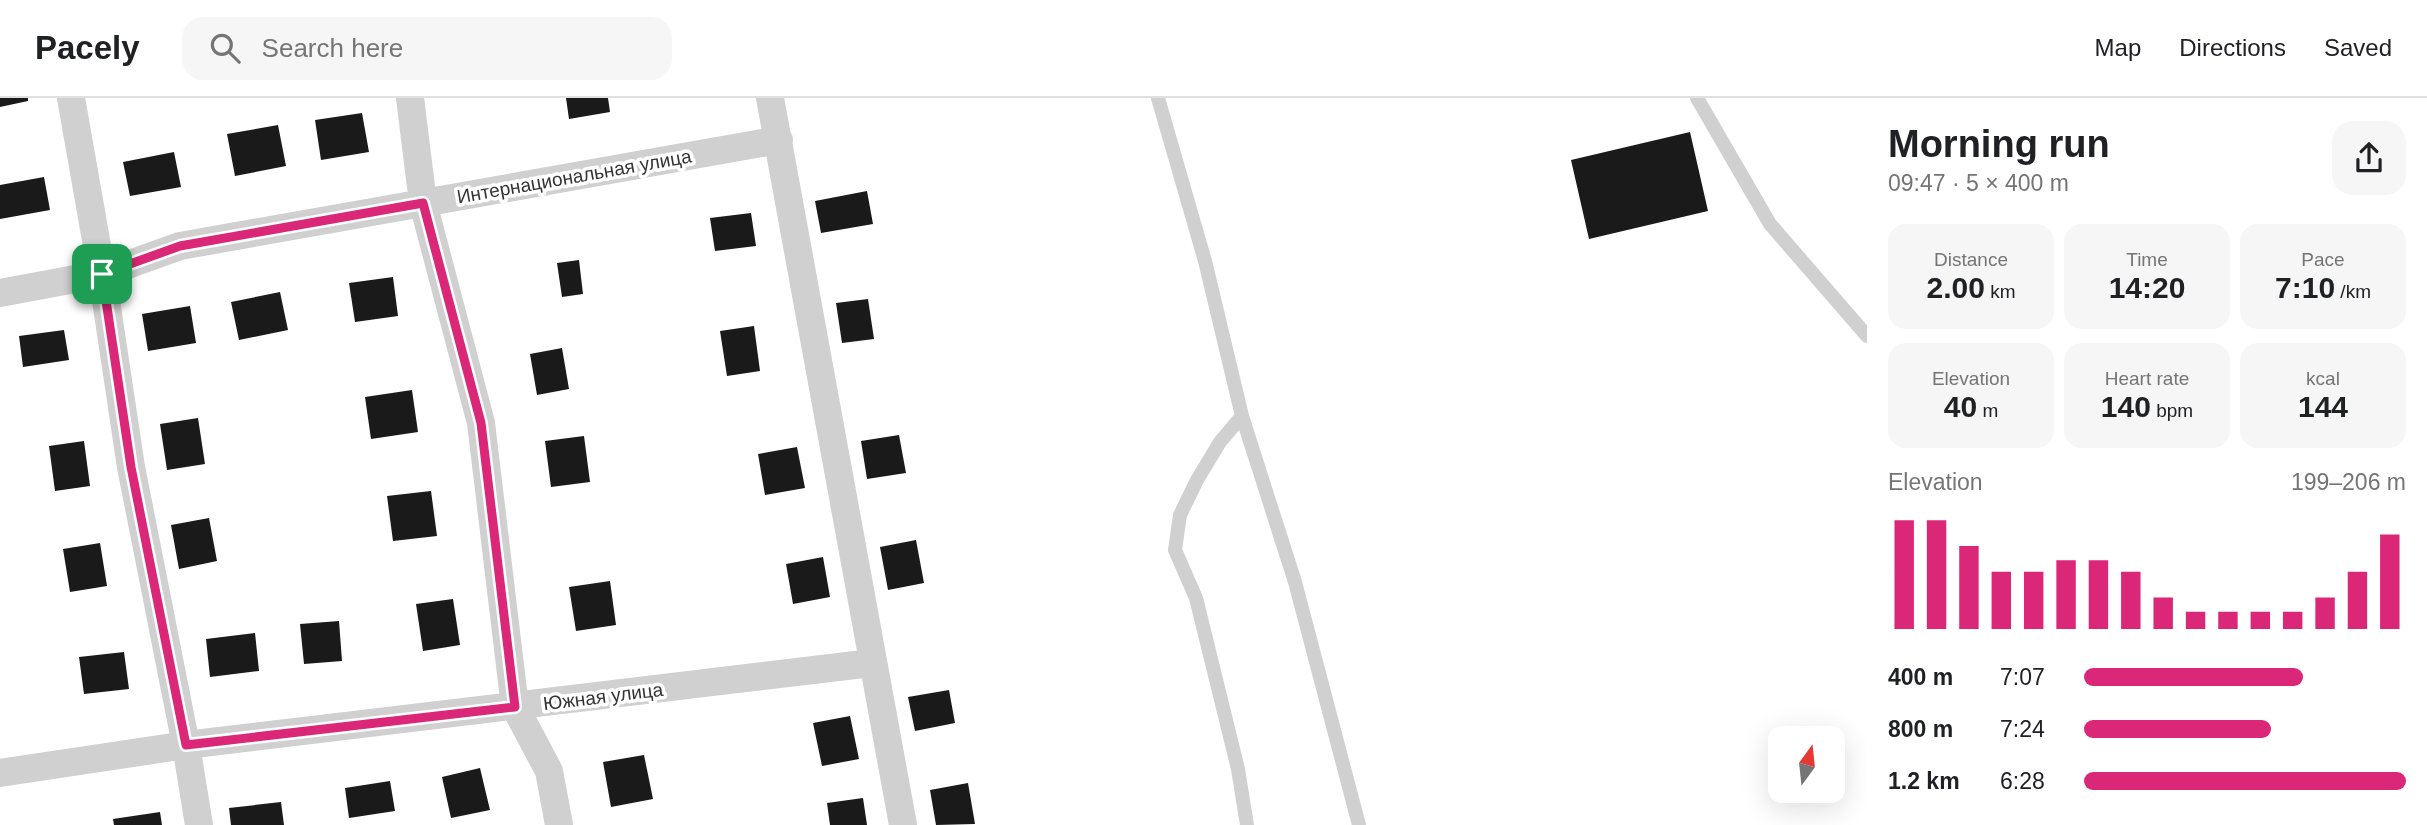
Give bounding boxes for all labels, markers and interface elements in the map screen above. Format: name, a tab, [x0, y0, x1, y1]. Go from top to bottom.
search box	[182, 17, 672, 80]
text: Pacely	[35, 29, 140, 66]
icon: search	[206, 29, 244, 67]
text: Search here	[262, 33, 403, 63]
text: Map	[2095, 34, 2141, 61]
text: Directions	[2179, 34, 2286, 61]
text: Saved	[2324, 34, 2392, 61]
button: share	[2332, 121, 2406, 195]
text: Morning run	[1888, 123, 2110, 165]
street label: Интернациональная улица	[455, 145, 693, 207]
text: 09:47 · 5 × 400 m	[1888, 170, 2069, 196]
pin	[72, 244, 132, 304]
text: Distance	[1934, 249, 2008, 270]
text: Time	[2126, 249, 2168, 270]
text: Pace	[2301, 249, 2345, 270]
icon: arrive	[83, 255, 121, 293]
text: 2.00	[1927, 271, 1985, 304]
text: 14:20	[2109, 271, 2185, 304]
text: 7:10	[2275, 271, 2335, 304]
text: km	[1985, 281, 2016, 302]
text: /km	[2335, 281, 2371, 302]
text: Elevation	[1932, 368, 2010, 389]
text: Heart rate	[2105, 368, 2189, 389]
text: kcal	[2306, 368, 2340, 389]
text: 40	[1944, 390, 1977, 423]
text: 140	[2101, 390, 2151, 423]
text: 144	[2298, 390, 2348, 423]
text: m	[1977, 400, 1998, 421]
text: bpm	[2151, 400, 2193, 421]
text: Elevation	[1888, 469, 1983, 495]
text: 199–206 m	[2291, 469, 2406, 495]
text: 400 m	[1888, 664, 1953, 690]
text: 7:07	[2000, 664, 2045, 690]
street label: Южная улица	[542, 679, 665, 714]
text: 800 m	[1888, 716, 1953, 742]
text: 7:24	[2000, 716, 2045, 742]
north arrow	[1768, 726, 1844, 803]
map controls	[1768, 726, 1845, 803]
text: 1.2 km	[1888, 768, 1960, 794]
text: 6:28	[2000, 768, 2045, 794]

